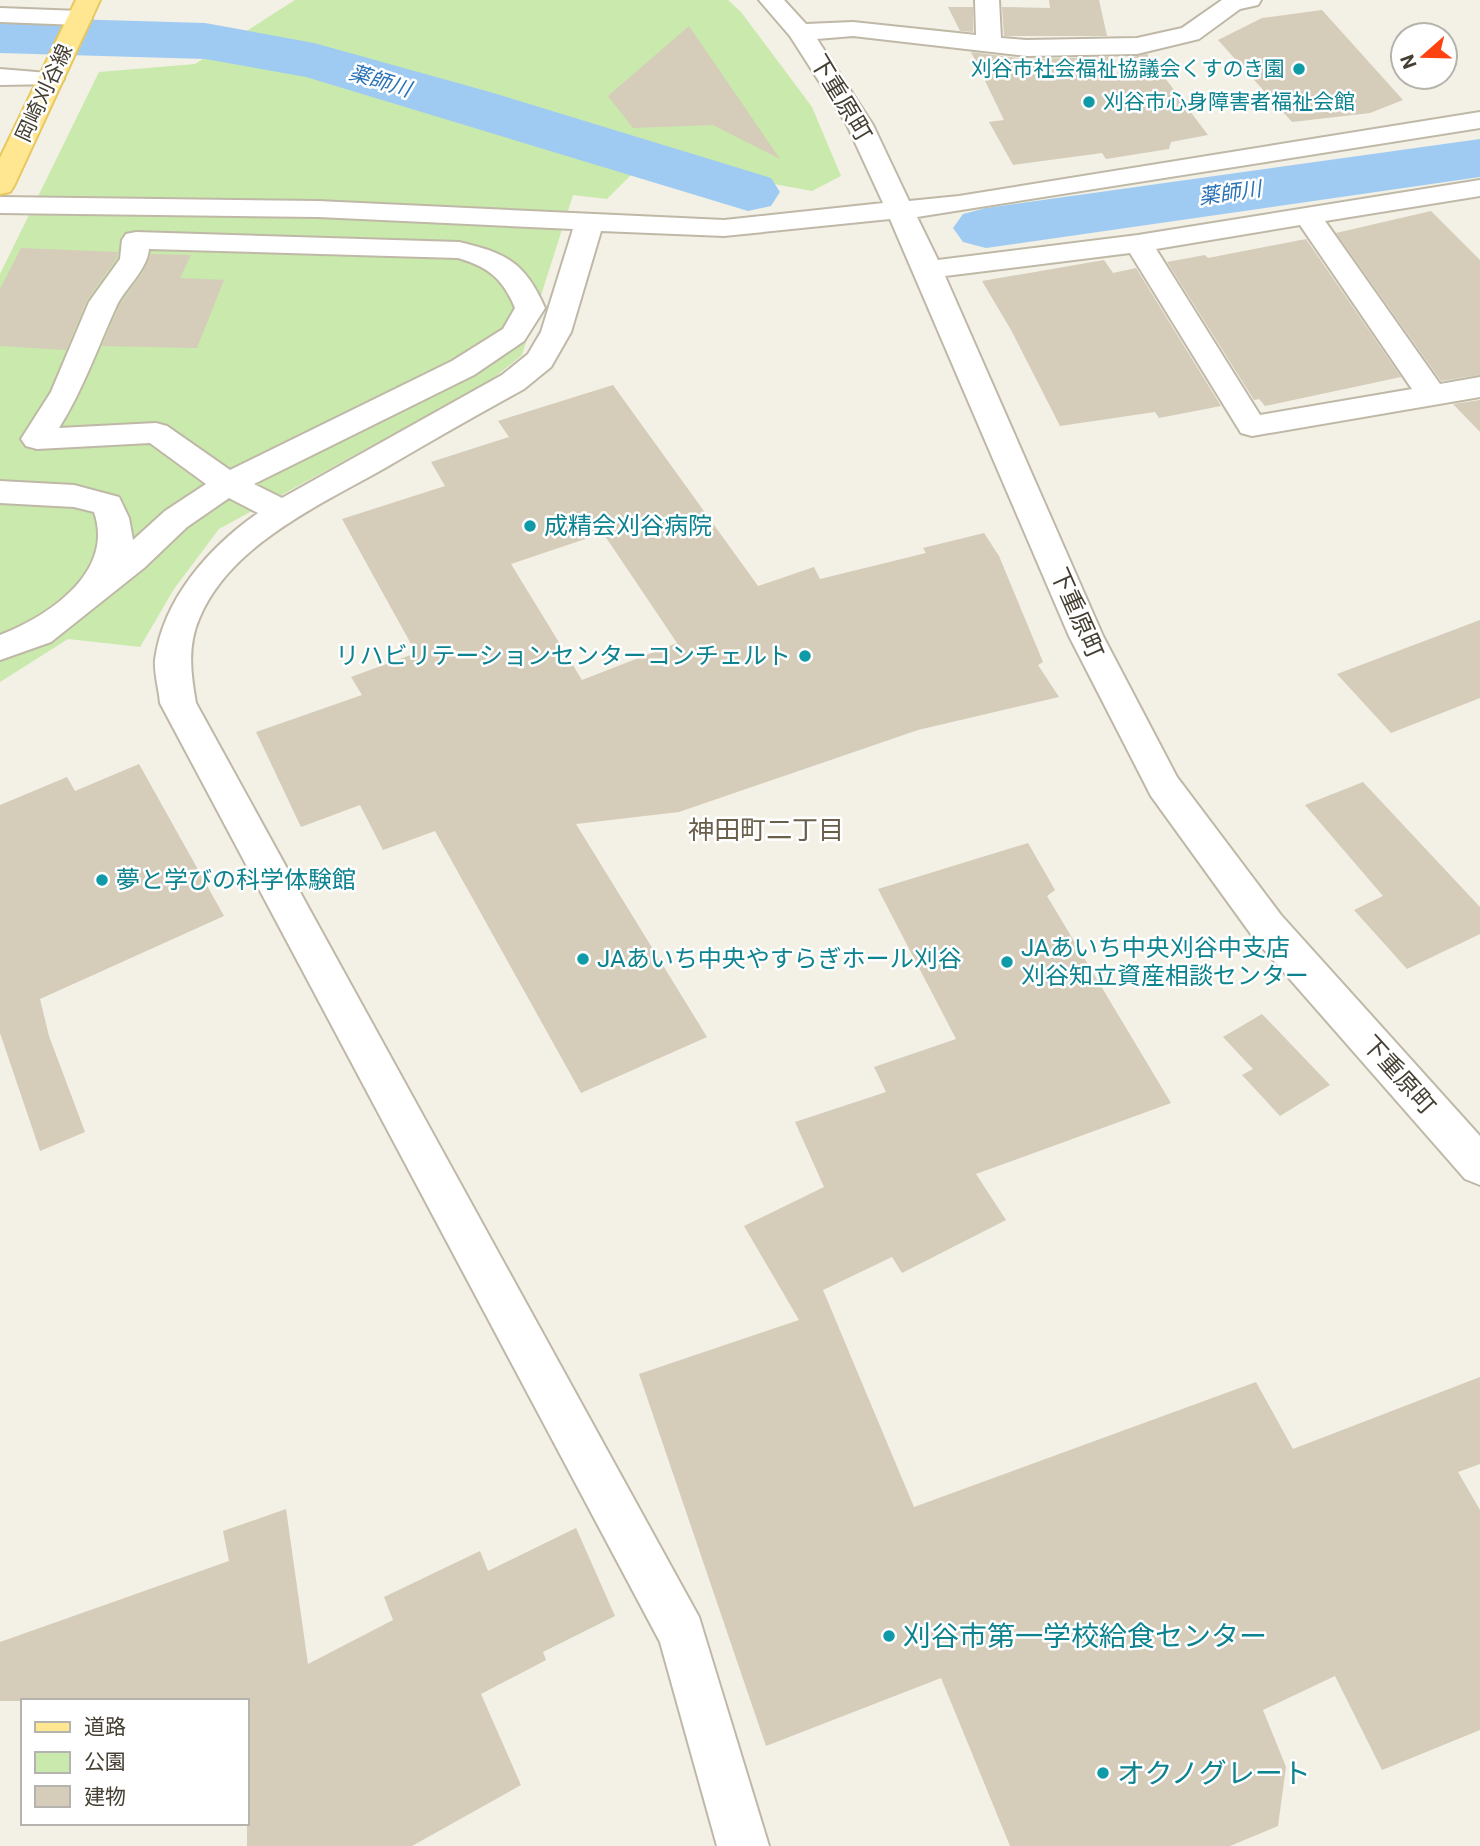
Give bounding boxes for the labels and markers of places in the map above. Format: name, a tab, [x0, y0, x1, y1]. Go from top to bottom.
place label: 刈谷市社会福祉協議会くすのき園	[971, 57, 1285, 81]
marker: 刈谷市社会福祉協議会くすのき園	[1291, 61, 1307, 77]
place label: 刈谷市心身障害者福祉会館	[1103, 90, 1355, 114]
marker: 刈谷市心身障害者福祉会館	[1081, 94, 1097, 110]
place label: 成精会刈谷病院	[544, 512, 712, 540]
marker: 成精会刈谷病院	[522, 518, 538, 534]
place label: リハビリテーションセンターコンチェルト	[335, 642, 791, 670]
marker: リハビリテーションセンターコンチェルト	[797, 648, 813, 664]
place label: 夢と学びの科学体験館	[116, 866, 356, 894]
marker: 夢と学びの科学体験館	[94, 872, 110, 888]
place label: JAあいち中央刈谷中支店 刈谷知立資産相談センター	[1021, 934, 1309, 990]
place label: JAあいち中央やすらぎホール刈谷	[597, 945, 962, 973]
marker: JAあいち中央やすらぎホール刈谷	[575, 951, 591, 967]
marker: JAあいち中央刈谷中支店 刈谷知立資産相談センター	[999, 954, 1015, 970]
place label: 刈谷市第一学校給食センター	[903, 1620, 1267, 1653]
marker: 刈谷市第一学校給食センター	[881, 1628, 897, 1644]
place label: オクノグレート	[1117, 1757, 1311, 1790]
marker: オクノグレート	[1095, 1765, 1111, 1781]

